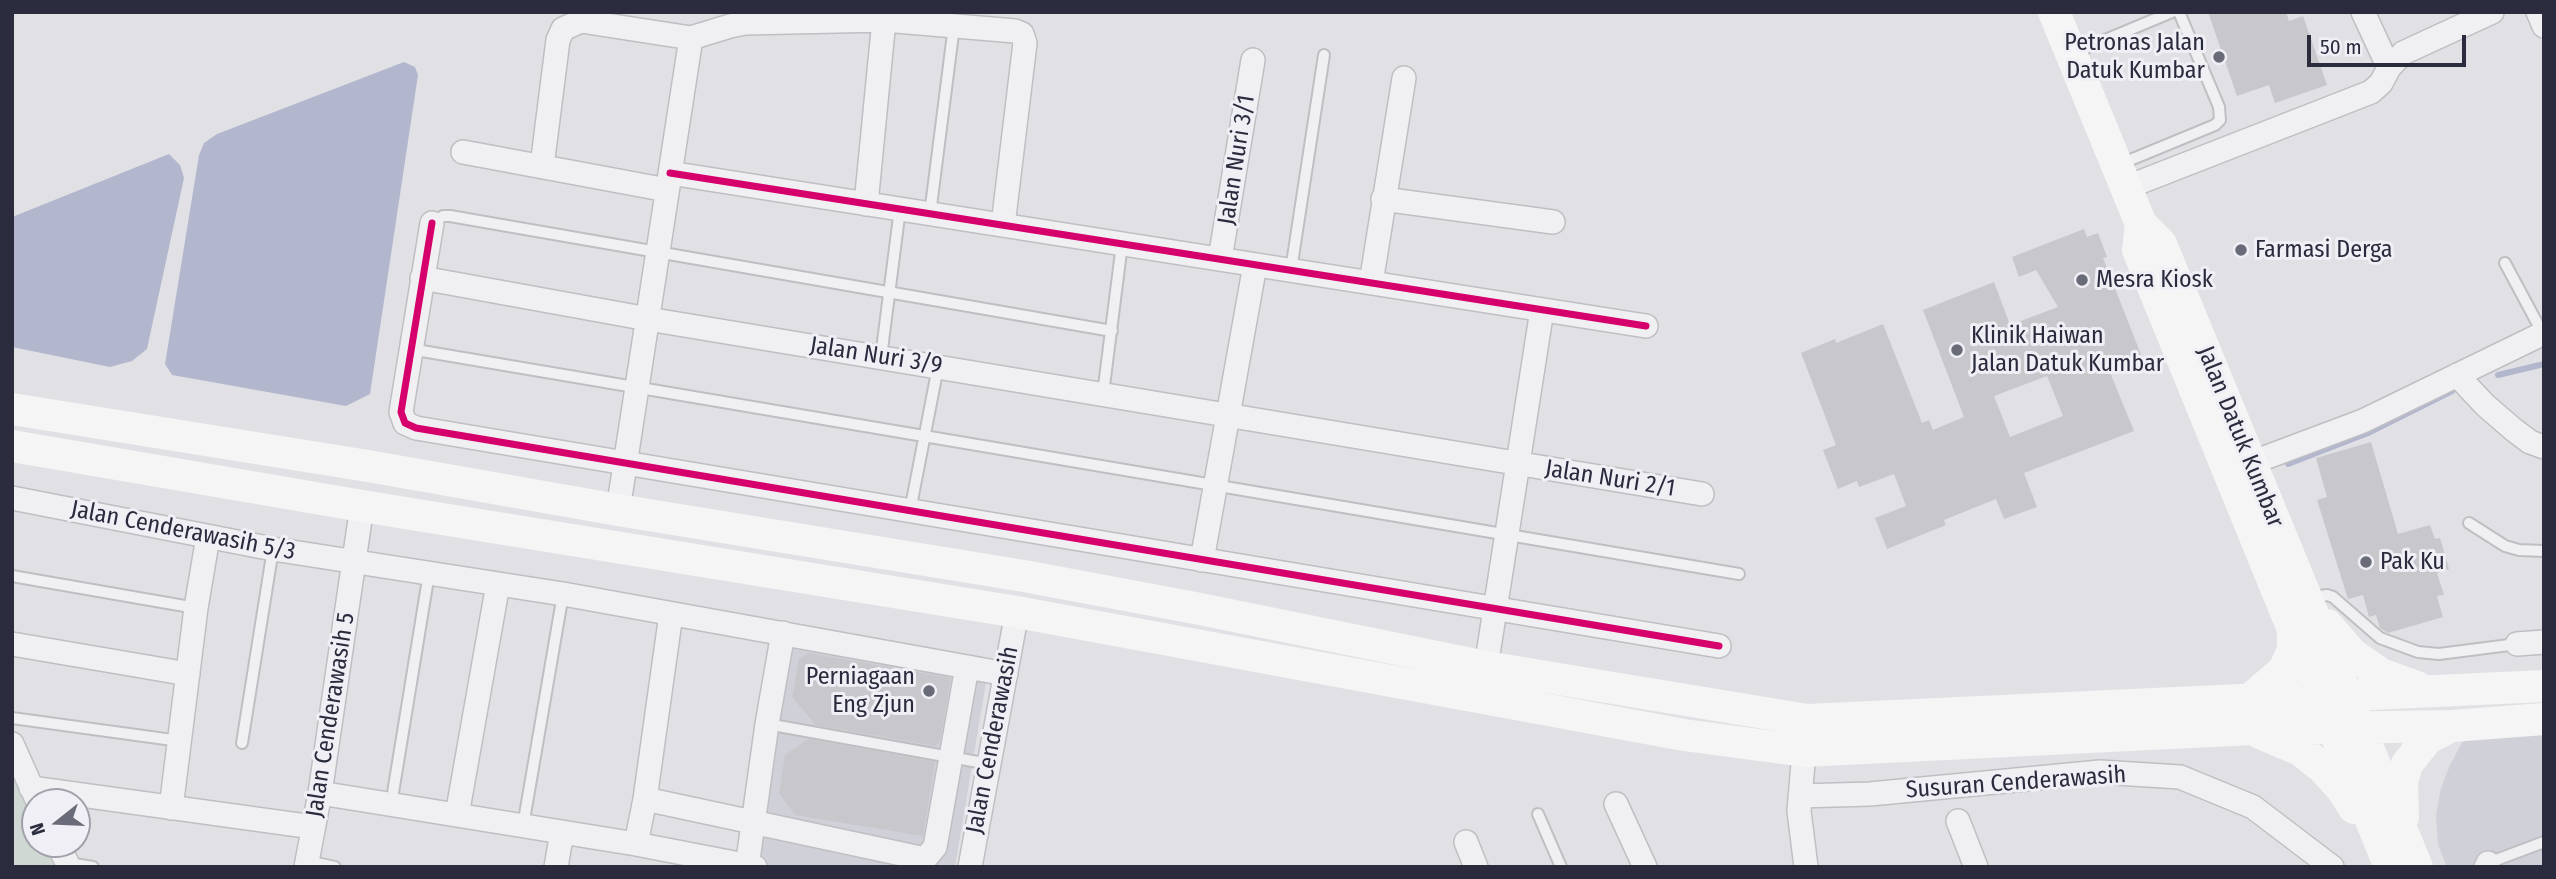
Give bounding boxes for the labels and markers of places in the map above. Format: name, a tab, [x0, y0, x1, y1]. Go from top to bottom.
place label: Petronas Jalan Datuk Kumbar	[2064, 29, 2205, 85]
marker: Petronas Jalan Datuk Kumbar	[2211, 49, 2227, 65]
place label: Farmasi Derga	[2255, 236, 2393, 264]
marker: Farmasi Derga	[2233, 242, 2249, 258]
place label: Mesra Kiosk	[2096, 266, 2213, 294]
marker: Mesra Kiosk	[2074, 272, 2090, 288]
place label: Klinik Haiwan Jalan Datuk Kumbar	[1971, 322, 2164, 378]
marker: Klinik Haiwan Jalan Datuk Kumbar	[1949, 342, 1965, 358]
place label: Pak Ku	[2380, 548, 2445, 576]
marker: Pak Ku	[2358, 554, 2374, 570]
place label: Perniagaan Eng Zjun	[806, 663, 915, 719]
marker: Perniagaan Eng Zjun	[921, 683, 937, 699]

